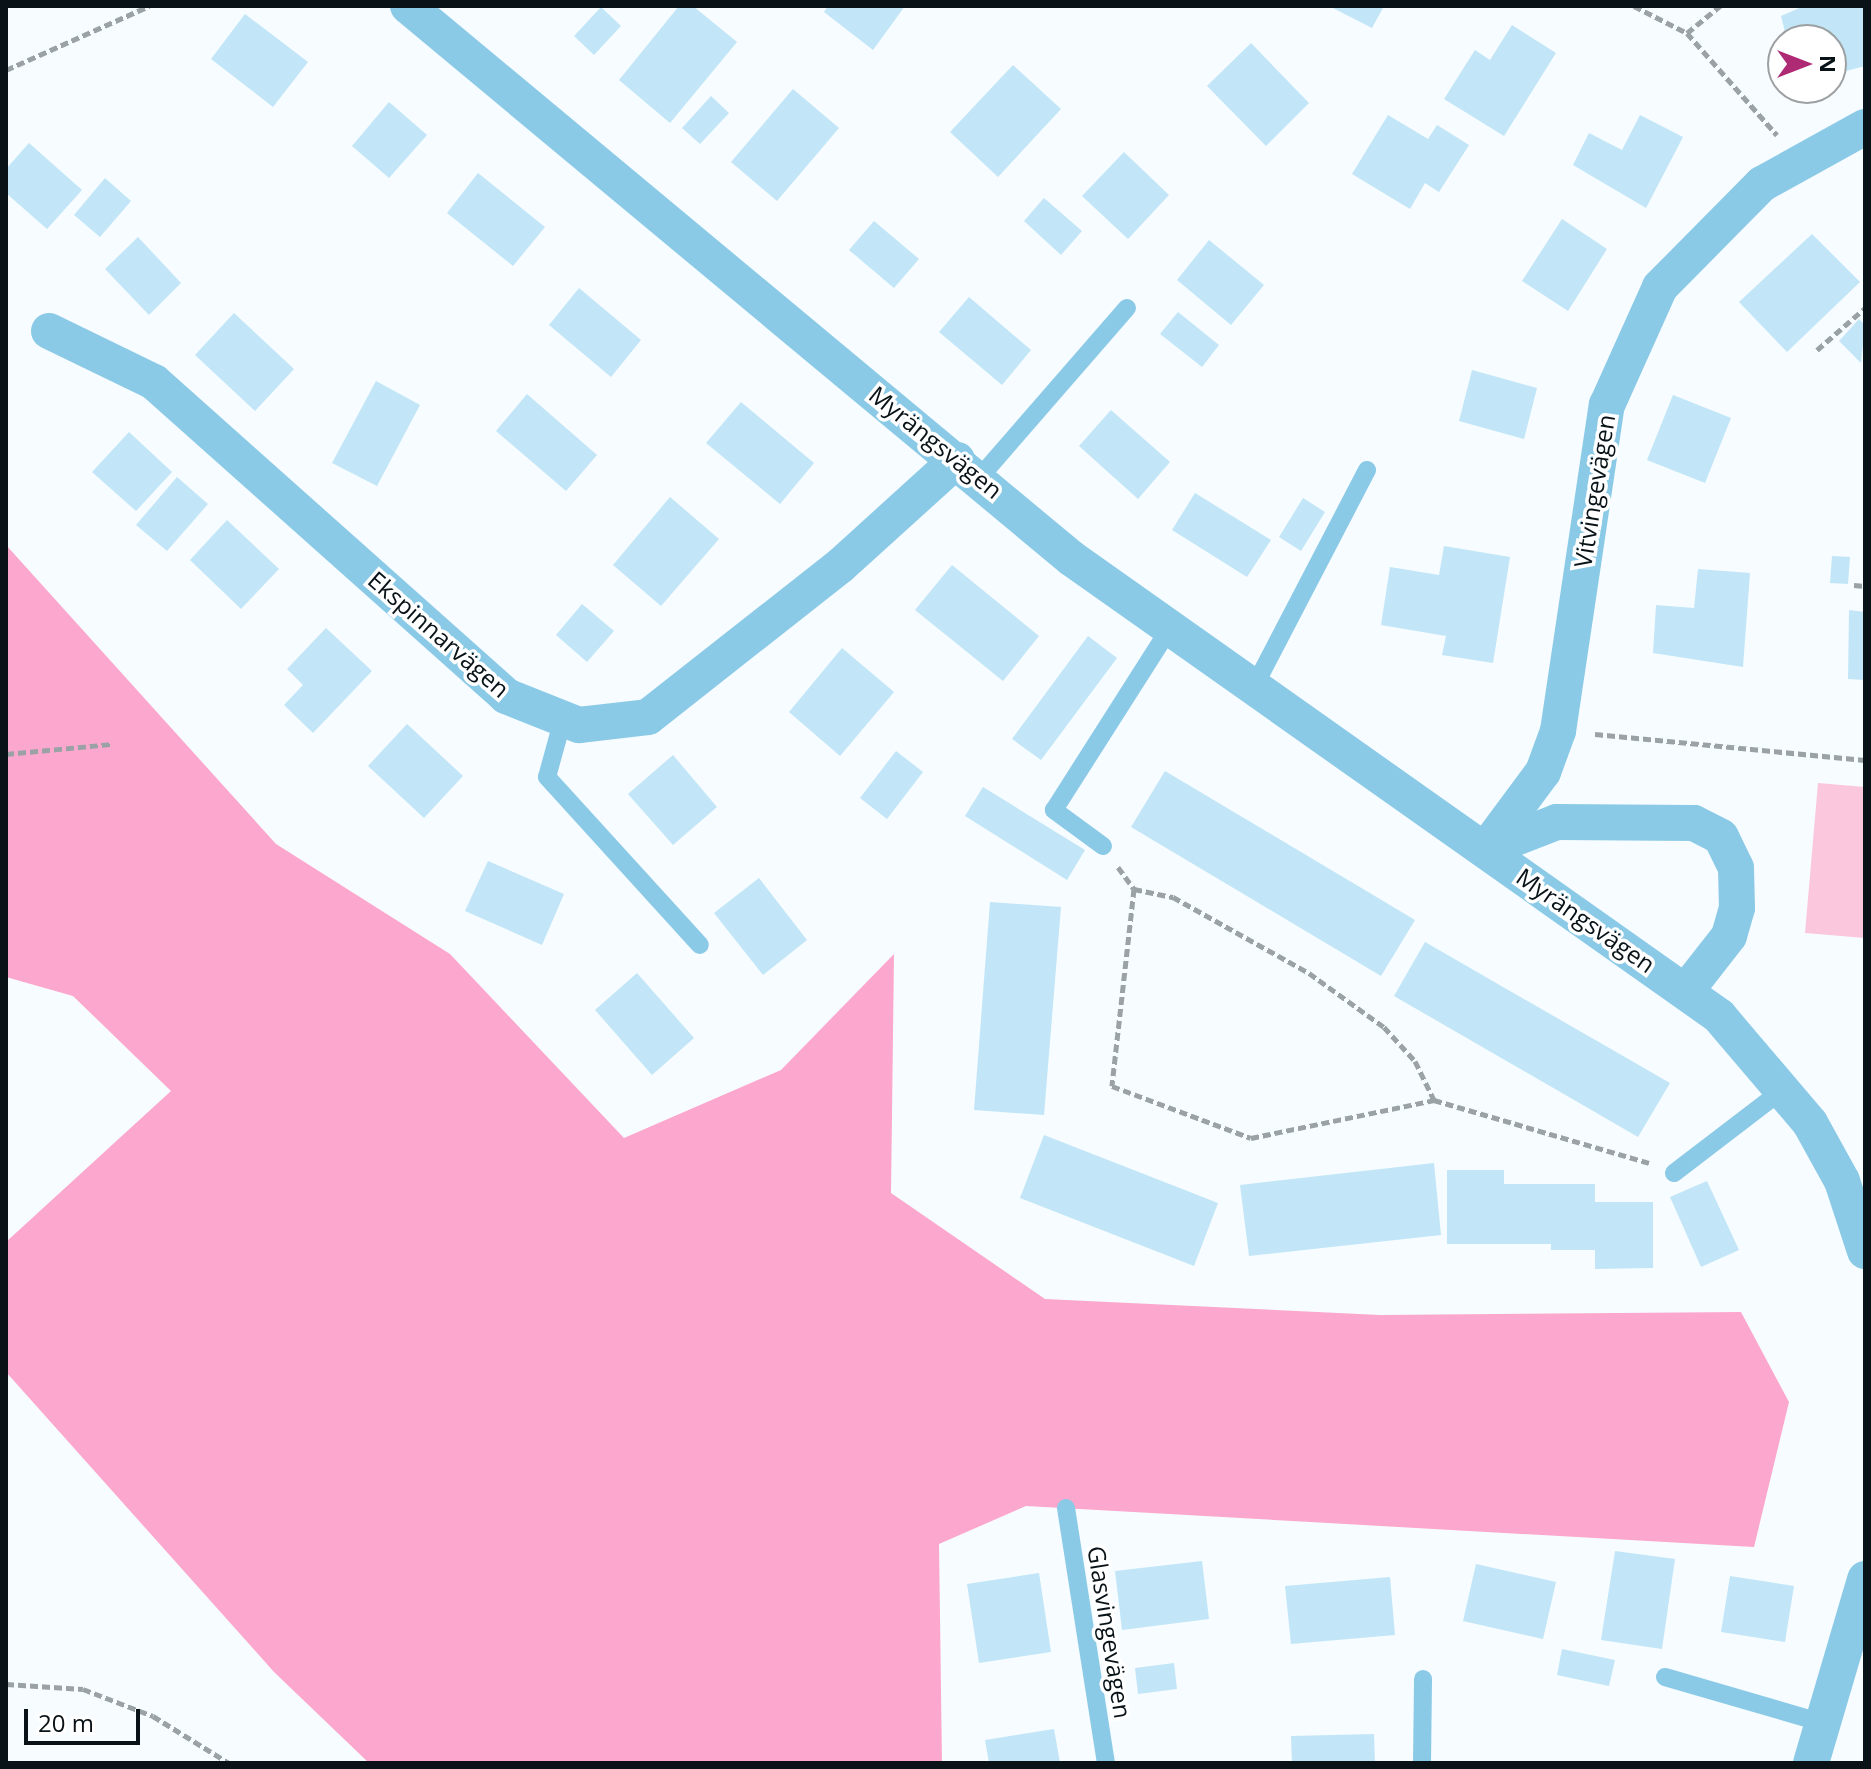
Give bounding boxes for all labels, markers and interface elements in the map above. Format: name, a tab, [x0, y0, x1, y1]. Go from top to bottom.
north arrow	[1767, 24, 1847, 104]
text: N	[1814, 55, 1844, 73]
street label: Myrängsvägen	[864, 380, 1008, 504]
street label: Vitvingevägen	[1568, 412, 1620, 570]
street label: Ekspinnarvägen	[363, 565, 515, 703]
street label: Myrängsvägen	[1511, 862, 1661, 978]
street label: Glasvingevägen	[1082, 1544, 1138, 1720]
scale bar	[28, 1693, 144, 1743]
text: 20 m	[38, 1706, 94, 1739]

